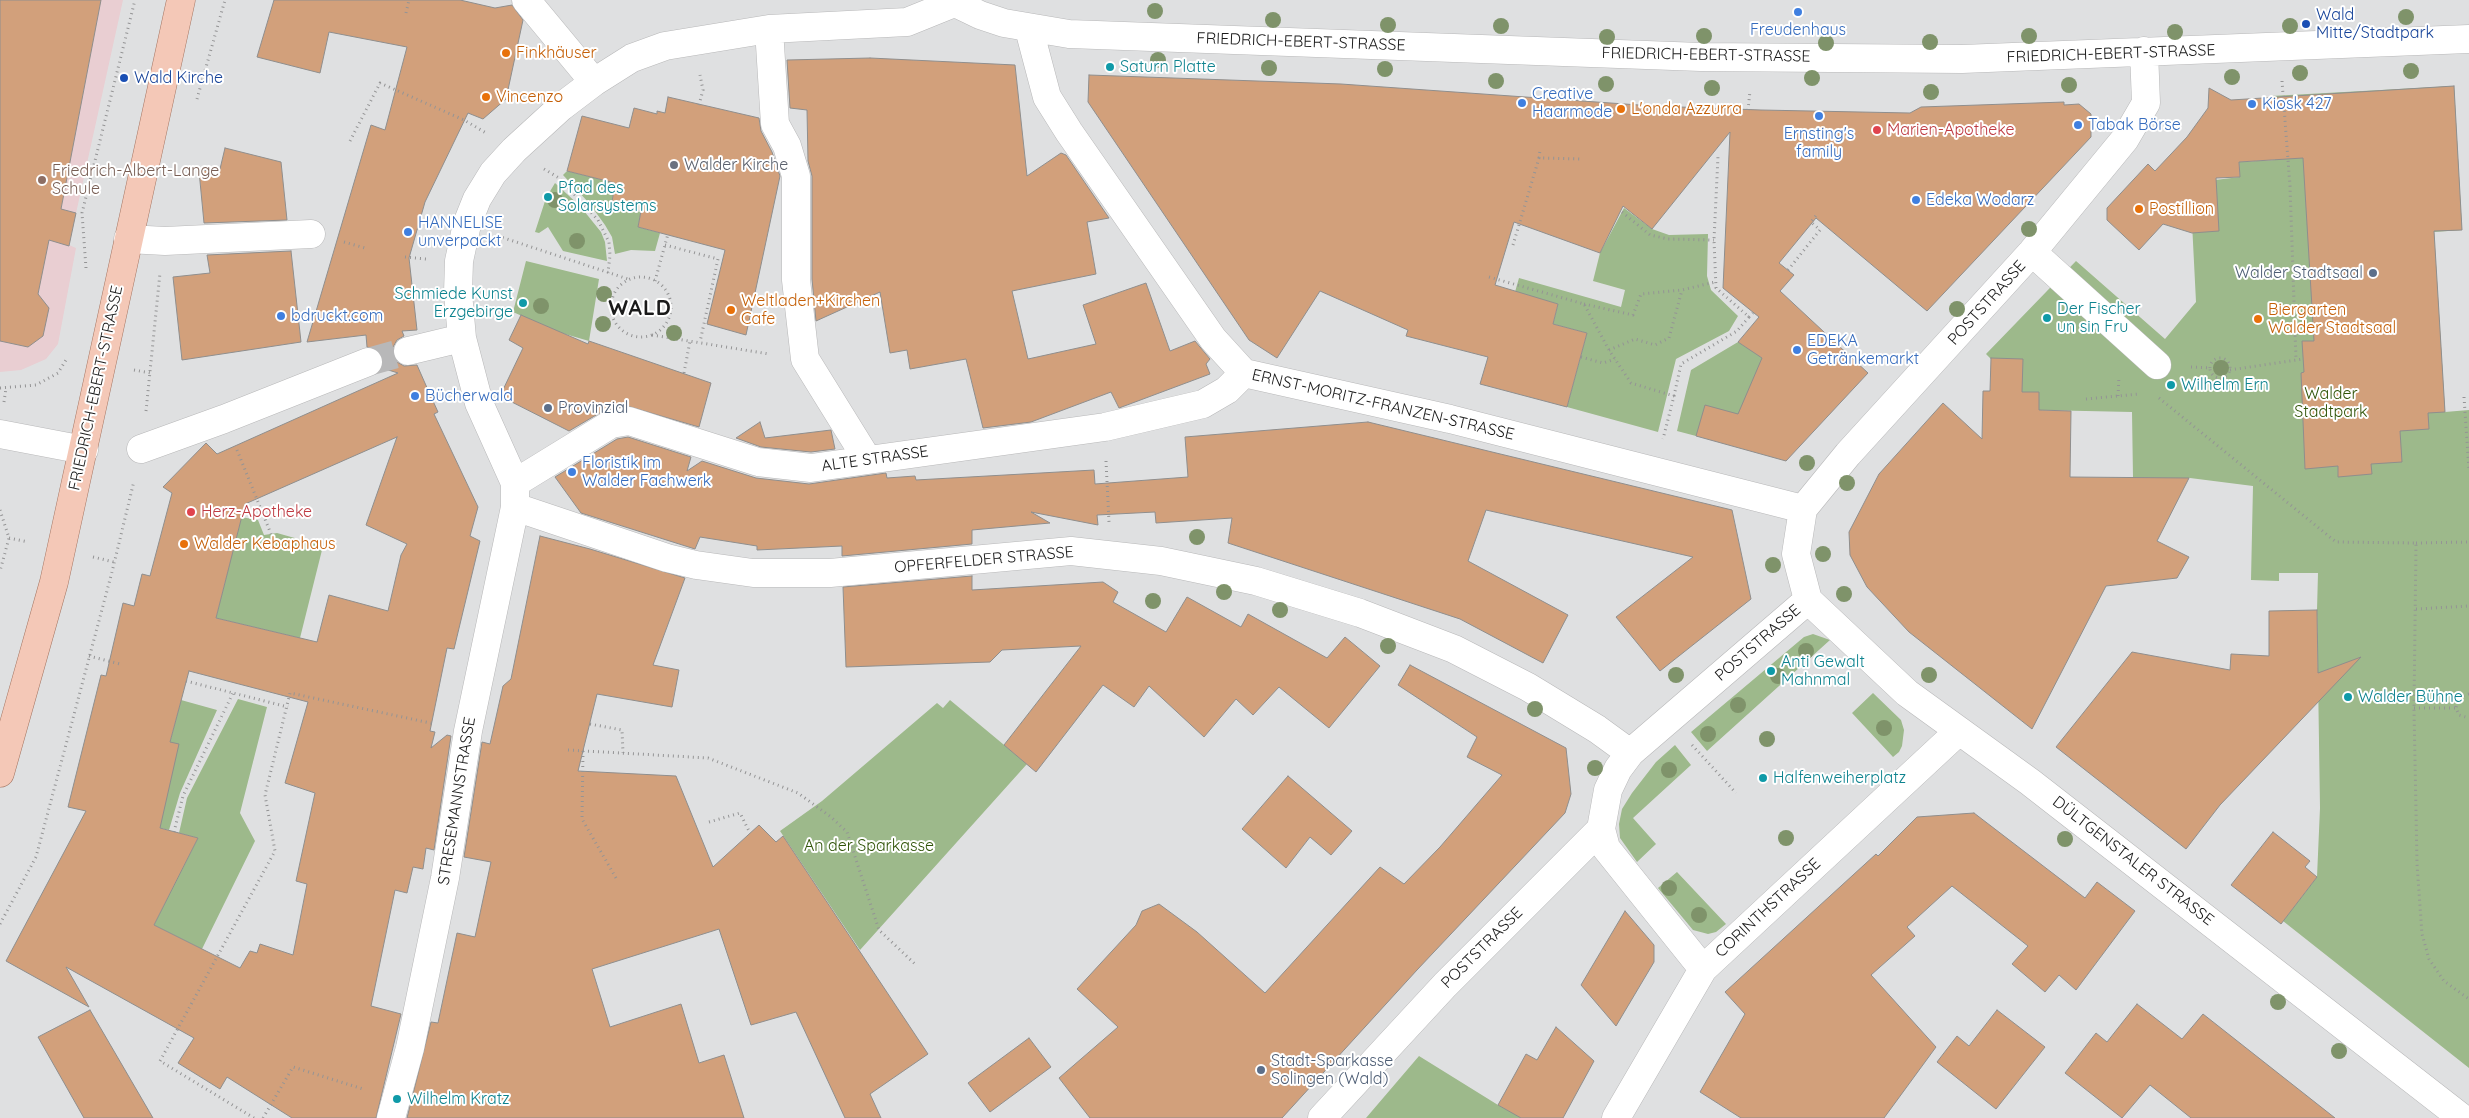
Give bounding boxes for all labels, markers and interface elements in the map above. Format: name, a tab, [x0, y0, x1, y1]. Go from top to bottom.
place label: Wald Mitte/Stadtpark	[2316, 5, 2434, 43]
marker: Freudenhaus	[1792, 6, 1804, 18]
marker: Wald Mitte/Stadtpark	[2300, 18, 2312, 30]
place label: Freudenhaus	[1750, 20, 1846, 40]
street label: FRIEDRICH-EBERT-STRASSE	[1196, 29, 1406, 55]
street label: FRIEDRICH-EBERT-STRASSE	[2006, 41, 2216, 67]
place label: Finkhäuser	[516, 43, 597, 63]
street label: FRIEDRICH-EBERT-STRASSE	[1601, 44, 1811, 66]
marker: Finkhäuser	[500, 47, 512, 59]
place label: Saturn Platte	[1120, 57, 1216, 77]
marker: Saturn Platte	[1104, 61, 1116, 73]
place label: Wald Kirche	[134, 68, 223, 88]
marker: Wald Kirche	[118, 72, 130, 84]
place label: Creative Haarmode	[1532, 84, 1612, 122]
place label: Vincenzo	[496, 87, 563, 107]
marker: Vincenzo	[480, 91, 492, 103]
place label: Kiosk 427	[2262, 94, 2332, 114]
marker: Creative Haarmode	[1516, 97, 1528, 109]
marker: Kiosk 427	[2246, 98, 2258, 110]
place label: L'onda Azzurra	[1631, 99, 1742, 119]
marker: L'onda Azzurra	[1615, 103, 1627, 115]
marker: Ernsting's family	[1813, 110, 1825, 122]
place label: Tabak Börse	[2088, 115, 2181, 135]
marker: Tabak Börse	[2072, 119, 2084, 131]
place label: Marien-Apotheke	[1887, 120, 2015, 140]
place label: Ernsting's family	[1784, 124, 1854, 162]
marker: Marien-Apotheke	[1871, 124, 1883, 136]
place label: Walder Kirche	[684, 155, 788, 175]
marker: Walder Kirche	[668, 159, 680, 171]
place label: Friedrich-Albert-Lange Schule	[52, 161, 219, 199]
marker: Friedrich-Albert-Lange Schule	[36, 174, 48, 186]
place label: Pfad des Solarsystems	[558, 178, 657, 216]
place label: Edeka Wodarz	[1926, 190, 2034, 210]
marker: Pfad des Solarsystems	[542, 191, 554, 203]
marker: Edeka Wodarz	[1910, 194, 1922, 206]
place label: Postillion	[2149, 199, 2214, 219]
marker: Postillion	[2133, 203, 2145, 215]
place label: HANNELISE unverpackt	[418, 213, 503, 251]
marker: HANNELISE unverpackt	[402, 226, 414, 238]
street label: POSTSTRASSE	[1944, 257, 2030, 349]
place label: Walder Stadtsaal	[2235, 263, 2363, 283]
marker: Walder Stadtsaal	[2367, 267, 2379, 279]
street label: FRIEDRICH-EBERT-STRASSE	[65, 284, 127, 492]
place label: Schmiede Kunst Erzgebirge	[395, 284, 513, 322]
place label: Weltladen+Kirchen Cafe	[741, 291, 880, 329]
district label: WALD	[608, 296, 672, 322]
marker: Schmiede Kunst Erzgebirge	[517, 297, 529, 309]
place label: Der Fischer un sin Fru	[2057, 299, 2141, 337]
place label: Biergarten Walder Stadtsaal	[2268, 300, 2396, 338]
marker: Weltladen+Kirchen Cafe	[725, 304, 737, 316]
place label: bdruckt.com	[291, 306, 383, 326]
marker: bdruckt.com	[275, 310, 287, 322]
marker: Der Fischer un sin Fru	[2041, 312, 2053, 324]
marker: Biergarten Walder Stadtsaal	[2252, 313, 2264, 325]
place label: EDEKA Getränkemarkt	[1807, 331, 1919, 369]
marker: EDEKA Getränkemarkt	[1791, 344, 1803, 356]
street label: ERNST-MORITZ-FRANZEN-STRASSE	[1250, 365, 1516, 445]
place label: Wilhelm Ern	[2181, 375, 2269, 395]
marker: Wilhelm Ern	[2165, 379, 2177, 391]
park label: Walder Stadtpark	[2294, 384, 2368, 422]
place label: Bücherwald	[425, 386, 513, 406]
marker: Bücherwald	[409, 390, 421, 402]
place label: Provinzial	[558, 398, 629, 418]
marker: Provinzial	[542, 402, 554, 414]
street label: ALTE STRASSE	[820, 442, 930, 476]
place label: Floristik im Walder Fachwerk	[582, 453, 711, 491]
marker: Floristik im Walder Fachwerk	[566, 466, 578, 478]
place label: Herz-Apotheke	[201, 502, 312, 522]
marker: Herz-Apotheke	[185, 506, 197, 518]
place label: Walder Kebaphaus	[194, 534, 336, 554]
marker: Walder Kebaphaus	[178, 538, 190, 550]
street label: OPFERFELDER STRASSE	[894, 543, 1074, 577]
street label: POSTSTRASSE	[1711, 601, 1805, 685]
place label: Anti Gewalt Mahnmal	[1781, 652, 1865, 690]
marker: Anti Gewalt Mahnmal	[1765, 665, 1777, 677]
place label: Walder Bühne	[2358, 687, 2463, 707]
marker: Walder Bühne	[2342, 691, 2354, 703]
street label: STRESEMANNSTRASSE	[434, 715, 480, 887]
place label: Halfenweiherplatz	[1773, 768, 1906, 788]
marker: Halfenweiherplatz	[1757, 772, 1769, 784]
street label: DÜLTGENSTALER STRASSE	[2049, 792, 2217, 930]
park label: An der Sparkasse	[804, 836, 934, 856]
street label: CORINTHSTRASSE	[1711, 854, 1825, 962]
street label: POSTSTRASSE	[1437, 903, 1527, 993]
place label: Stadt-Sparkasse Solingen (Wald)	[1271, 1051, 1393, 1089]
marker: Stadt-Sparkasse Solingen (Wald)	[1255, 1064, 1267, 1076]
place label: Wilhelm Kratz	[407, 1089, 510, 1109]
marker: Wilhelm Kratz	[391, 1093, 403, 1105]

